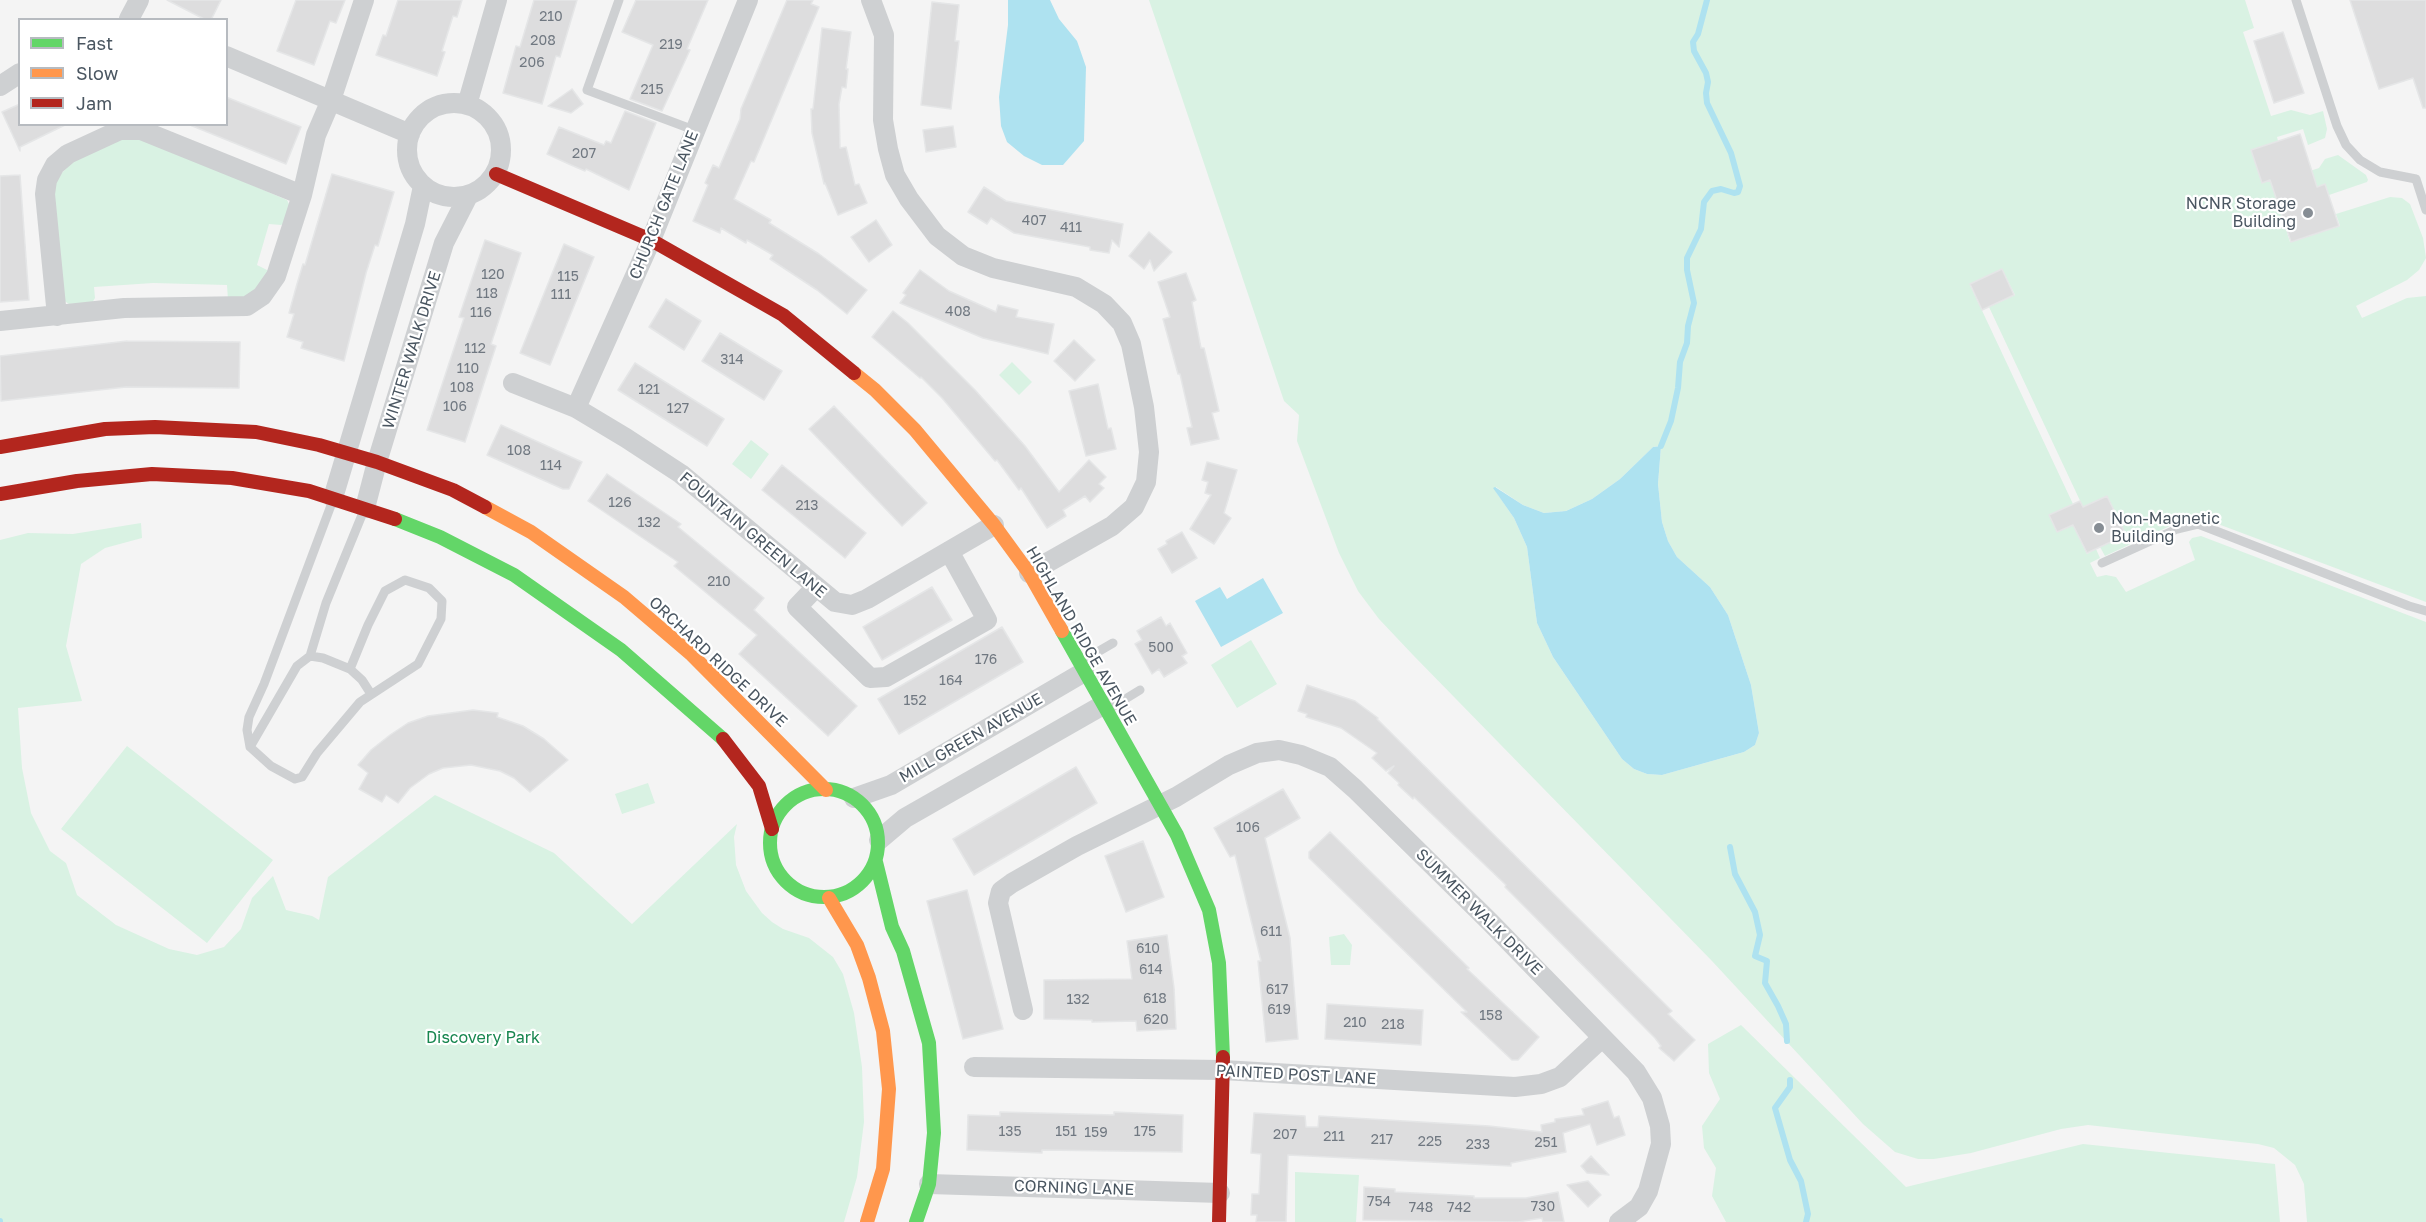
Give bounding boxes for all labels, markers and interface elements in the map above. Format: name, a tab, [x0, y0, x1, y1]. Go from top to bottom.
house number: 210	[539, 9, 563, 25]
legend	[18, 18, 228, 126]
text: Fast	[76, 32, 113, 54]
house number: 208	[530, 33, 556, 49]
house number: 219	[659, 37, 683, 53]
house number: 206	[519, 55, 545, 71]
text: Slow	[76, 62, 118, 84]
house number: 215	[640, 82, 664, 98]
text: Jam	[76, 92, 112, 114]
street label: CHURCH GATE LANE	[625, 128, 703, 282]
house number: 207	[572, 146, 596, 162]
place label: NCNR Storage Building	[2186, 194, 2296, 232]
marker: NCNR Storage Building	[2301, 206, 2315, 220]
house number: 407	[1022, 213, 1046, 229]
house number: 411	[1060, 220, 1082, 236]
house number: 120	[481, 267, 505, 283]
street label: WINTER WALK DRIVE	[379, 269, 445, 431]
house number: 115	[557, 269, 579, 285]
house number: 118	[476, 286, 498, 302]
house number: 111	[551, 287, 571, 303]
house number: 408	[945, 304, 971, 320]
house number: 116	[470, 305, 492, 321]
house number: 112	[464, 341, 486, 357]
house number: 314	[720, 352, 744, 368]
house number: 110	[457, 361, 479, 377]
house number: 108	[450, 380, 474, 396]
house number: 121	[638, 382, 660, 398]
house number: 106	[443, 399, 467, 415]
house number: 127	[667, 401, 689, 417]
house number: 108	[507, 443, 531, 459]
house number: 114	[540, 458, 562, 474]
street label: FOUNTAIN GREEN LANE	[676, 468, 830, 602]
house number: 126	[608, 495, 632, 511]
house number: 213	[795, 498, 819, 514]
place label: Non-Magnetic Building	[2111, 509, 2220, 547]
house number: 132	[637, 515, 661, 531]
marker: Non-Magnetic Building	[2092, 521, 2106, 535]
street label: HIGHLAND RIDGE AVENUE	[1022, 543, 1140, 729]
house number: 210	[707, 574, 731, 590]
street label: ORCHARD RIDGE DRIVE	[645, 593, 791, 731]
house number: 500	[1148, 640, 1174, 656]
house number: 176	[975, 652, 997, 668]
house number: 164	[939, 673, 963, 689]
street label: MILL GREEN AVENUE	[896, 689, 1046, 787]
house number: 152	[903, 693, 927, 709]
house number: 106	[1236, 820, 1260, 836]
street label: SUMMER WALK DRIVE	[1412, 845, 1546, 979]
house number: 611	[1260, 924, 1282, 940]
house number: 610	[1136, 941, 1160, 957]
house number: 614	[1139, 962, 1163, 978]
house number: 617	[1266, 982, 1288, 998]
house number: 618	[1143, 991, 1167, 1007]
house number: 132	[1066, 992, 1090, 1008]
house number: 619	[1267, 1002, 1291, 1018]
house number: 158	[1479, 1008, 1503, 1024]
house number: 620	[1143, 1012, 1169, 1028]
house number: 210	[1343, 1015, 1367, 1031]
house number: 218	[1381, 1017, 1405, 1033]
park label: Discovery Park	[426, 1028, 540, 1048]
street label: PAINTED POST LANE	[1215, 1061, 1377, 1089]
house number: 135	[998, 1124, 1022, 1140]
house number: 151	[1055, 1124, 1077, 1140]
house number: 175	[1134, 1124, 1156, 1140]
house number: 159	[1084, 1125, 1108, 1141]
house number: 207	[1273, 1127, 1297, 1143]
house number: 211	[1323, 1129, 1345, 1145]
house number: 217	[1371, 1132, 1393, 1148]
house number: 225	[1418, 1134, 1442, 1150]
house number: 251	[1534, 1135, 1558, 1151]
house number: 233	[1466, 1137, 1490, 1153]
street label: CORNING LANE	[1013, 1176, 1135, 1200]
house number: 754	[1367, 1194, 1391, 1210]
house number: 730	[1531, 1199, 1555, 1215]
house number: 748	[1409, 1200, 1433, 1216]
house number: 742	[1447, 1200, 1471, 1216]

